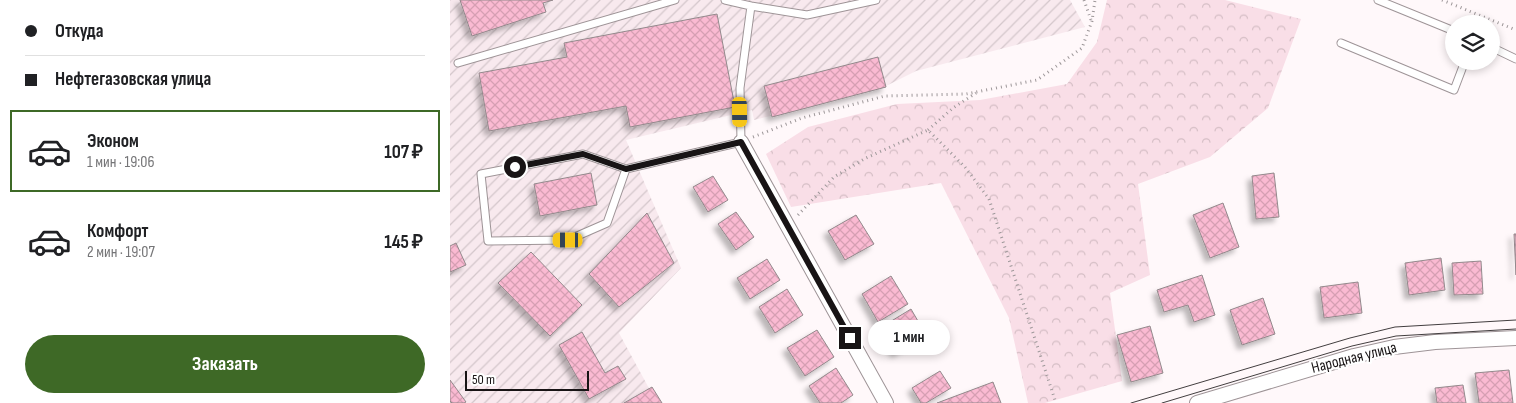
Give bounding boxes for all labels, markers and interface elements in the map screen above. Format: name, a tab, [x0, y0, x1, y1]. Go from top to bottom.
map controls	[1445, 15, 1500, 70]
button: layers	[1445, 15, 1500, 70]
text: Откуда	[55, 20, 104, 43]
text: Нефтегазовская улица	[55, 68, 211, 91]
car	[732, 97, 747, 127]
icon: car	[27, 129, 72, 174]
text: Эконом	[87, 130, 139, 153]
text: 107 ₽	[384, 141, 423, 164]
text: 1 мин · 19:06	[87, 153, 154, 172]
route start	[504, 156, 526, 178]
icon: car	[27, 219, 72, 264]
text: Комфорт	[87, 220, 149, 243]
text: 145 ₽	[384, 231, 423, 254]
car	[553, 233, 583, 248]
text: 2 мин · 19:07	[87, 243, 155, 262]
callout: 1 мин	[868, 320, 950, 356]
route end	[839, 327, 861, 349]
text: 1 мин	[893, 328, 925, 347]
button: Заказать	[25, 335, 425, 393]
street label: Народная улица	[1309, 338, 1399, 378]
scale bar	[465, 368, 589, 391]
text: 50 m	[472, 371, 495, 388]

